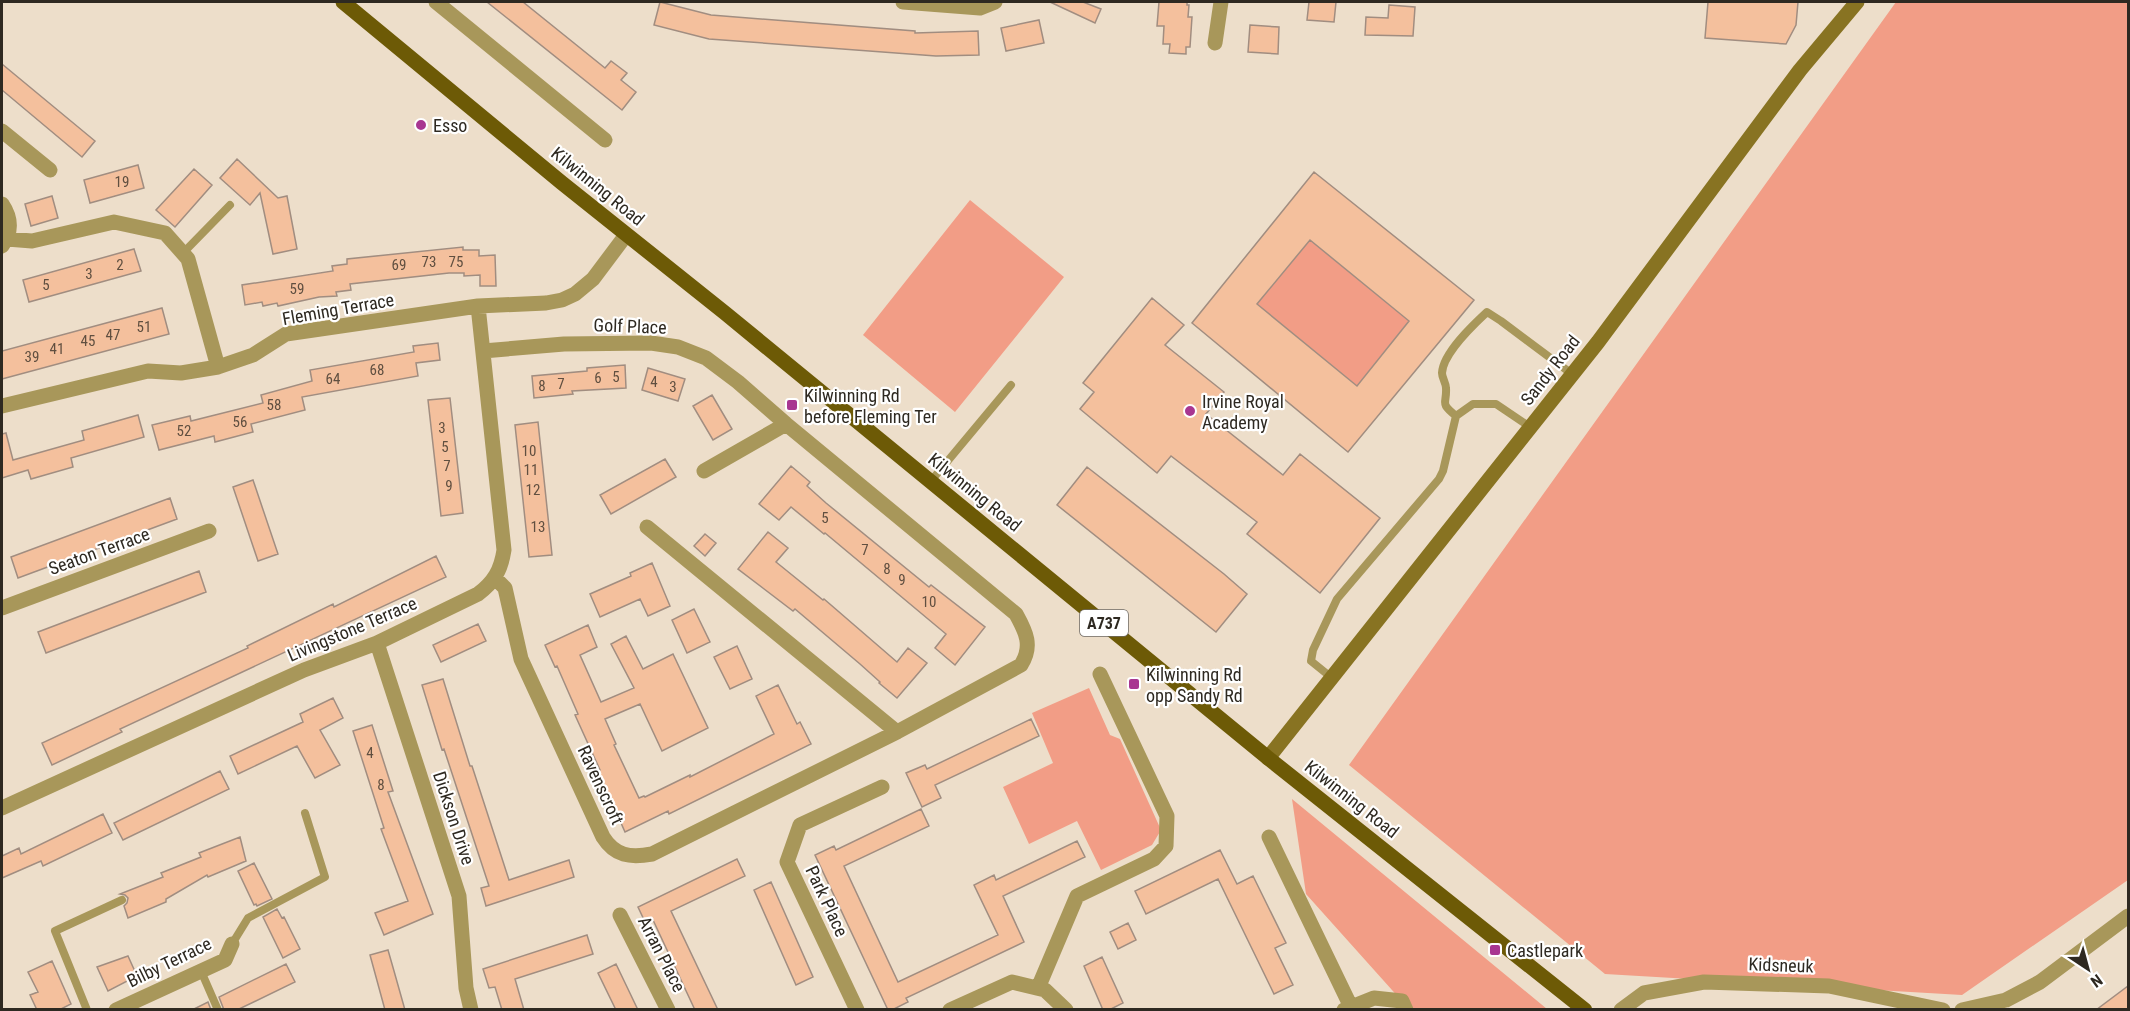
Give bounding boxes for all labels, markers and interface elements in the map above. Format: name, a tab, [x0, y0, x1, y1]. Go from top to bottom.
place label: Esso	[433, 115, 467, 136]
marker: Esso	[414, 118, 428, 132]
street label: Kilwinning Road	[547, 142, 649, 230]
house number: 19	[115, 173, 129, 191]
house number: 73	[422, 253, 436, 271]
house number: 75	[449, 253, 463, 271]
house number: 2	[116, 256, 124, 274]
house number: 69	[392, 256, 406, 274]
house number: 3	[85, 265, 93, 283]
house number: 5	[42, 276, 50, 294]
house number: 59	[290, 280, 304, 298]
street label: Fleming Terrace	[280, 289, 396, 329]
street label: Golf Place	[593, 314, 667, 338]
house number: 51	[137, 318, 151, 336]
house number: 47	[106, 326, 120, 344]
street label: Sandy Road	[1516, 331, 1584, 409]
house number: 45	[81, 332, 95, 350]
house number: 41	[50, 340, 64, 358]
house number: 39	[25, 348, 39, 366]
house number: 68	[370, 361, 384, 379]
house number: 5	[612, 368, 620, 386]
house number: 6	[594, 369, 602, 387]
house number: 64	[326, 370, 340, 388]
house number: 4	[650, 373, 658, 391]
house number: 7	[557, 375, 565, 393]
house number: 8	[538, 377, 546, 395]
house number: 3	[669, 378, 677, 396]
place label: Kilwinning Rd before Fleming Ter	[804, 385, 937, 427]
place label: Irvine Royal Academy	[1202, 391, 1284, 433]
house number: 58	[267, 396, 281, 414]
marker: Kilwinning Rd before Fleming Ter	[785, 398, 799, 412]
marker: Irvine Royal Academy	[1183, 404, 1197, 418]
house number: 56	[233, 413, 247, 431]
house number: 3	[438, 419, 446, 437]
house number: 52	[177, 422, 191, 440]
house number: 5	[441, 438, 449, 456]
house number: 10	[522, 442, 536, 460]
street label: Kilwinning Road	[924, 448, 1026, 536]
house number: 7	[443, 457, 451, 475]
house number: 11	[524, 461, 538, 479]
house number: 9	[445, 477, 453, 495]
house number: 12	[526, 481, 540, 499]
house number: 5	[821, 509, 829, 527]
house number: 13	[531, 518, 545, 536]
street label: Seaton Terrace	[46, 523, 152, 579]
house number: 7	[861, 541, 869, 559]
house number: 8	[883, 560, 891, 578]
house number: 9	[898, 571, 906, 589]
street label: Livingstone Terrace	[284, 592, 420, 666]
house number: 10	[922, 593, 936, 611]
road number: A737	[1080, 610, 1128, 636]
place label: Kilwinning Rd opp Sandy Rd	[1146, 664, 1243, 706]
marker: Kilwinning Rd opp Sandy Rd	[1127, 677, 1141, 691]
street label: Ravenscroft	[574, 742, 628, 828]
house number: 4	[366, 744, 374, 762]
street label: Kilwinning Road	[1301, 756, 1403, 842]
street label: Dickson Drive	[429, 769, 479, 867]
house number: 8	[377, 776, 385, 794]
street label: Park Place	[801, 862, 853, 940]
street label: Arran Place	[634, 913, 690, 995]
street label: Bilby Terrace	[123, 933, 215, 991]
north arrow	[2058, 939, 2118, 999]
place label: Castlepark	[1507, 940, 1583, 961]
marker: Castlepark	[1488, 943, 1502, 957]
street label: Kidsneuk	[1748, 953, 1814, 977]
text: N	[2087, 970, 2106, 991]

